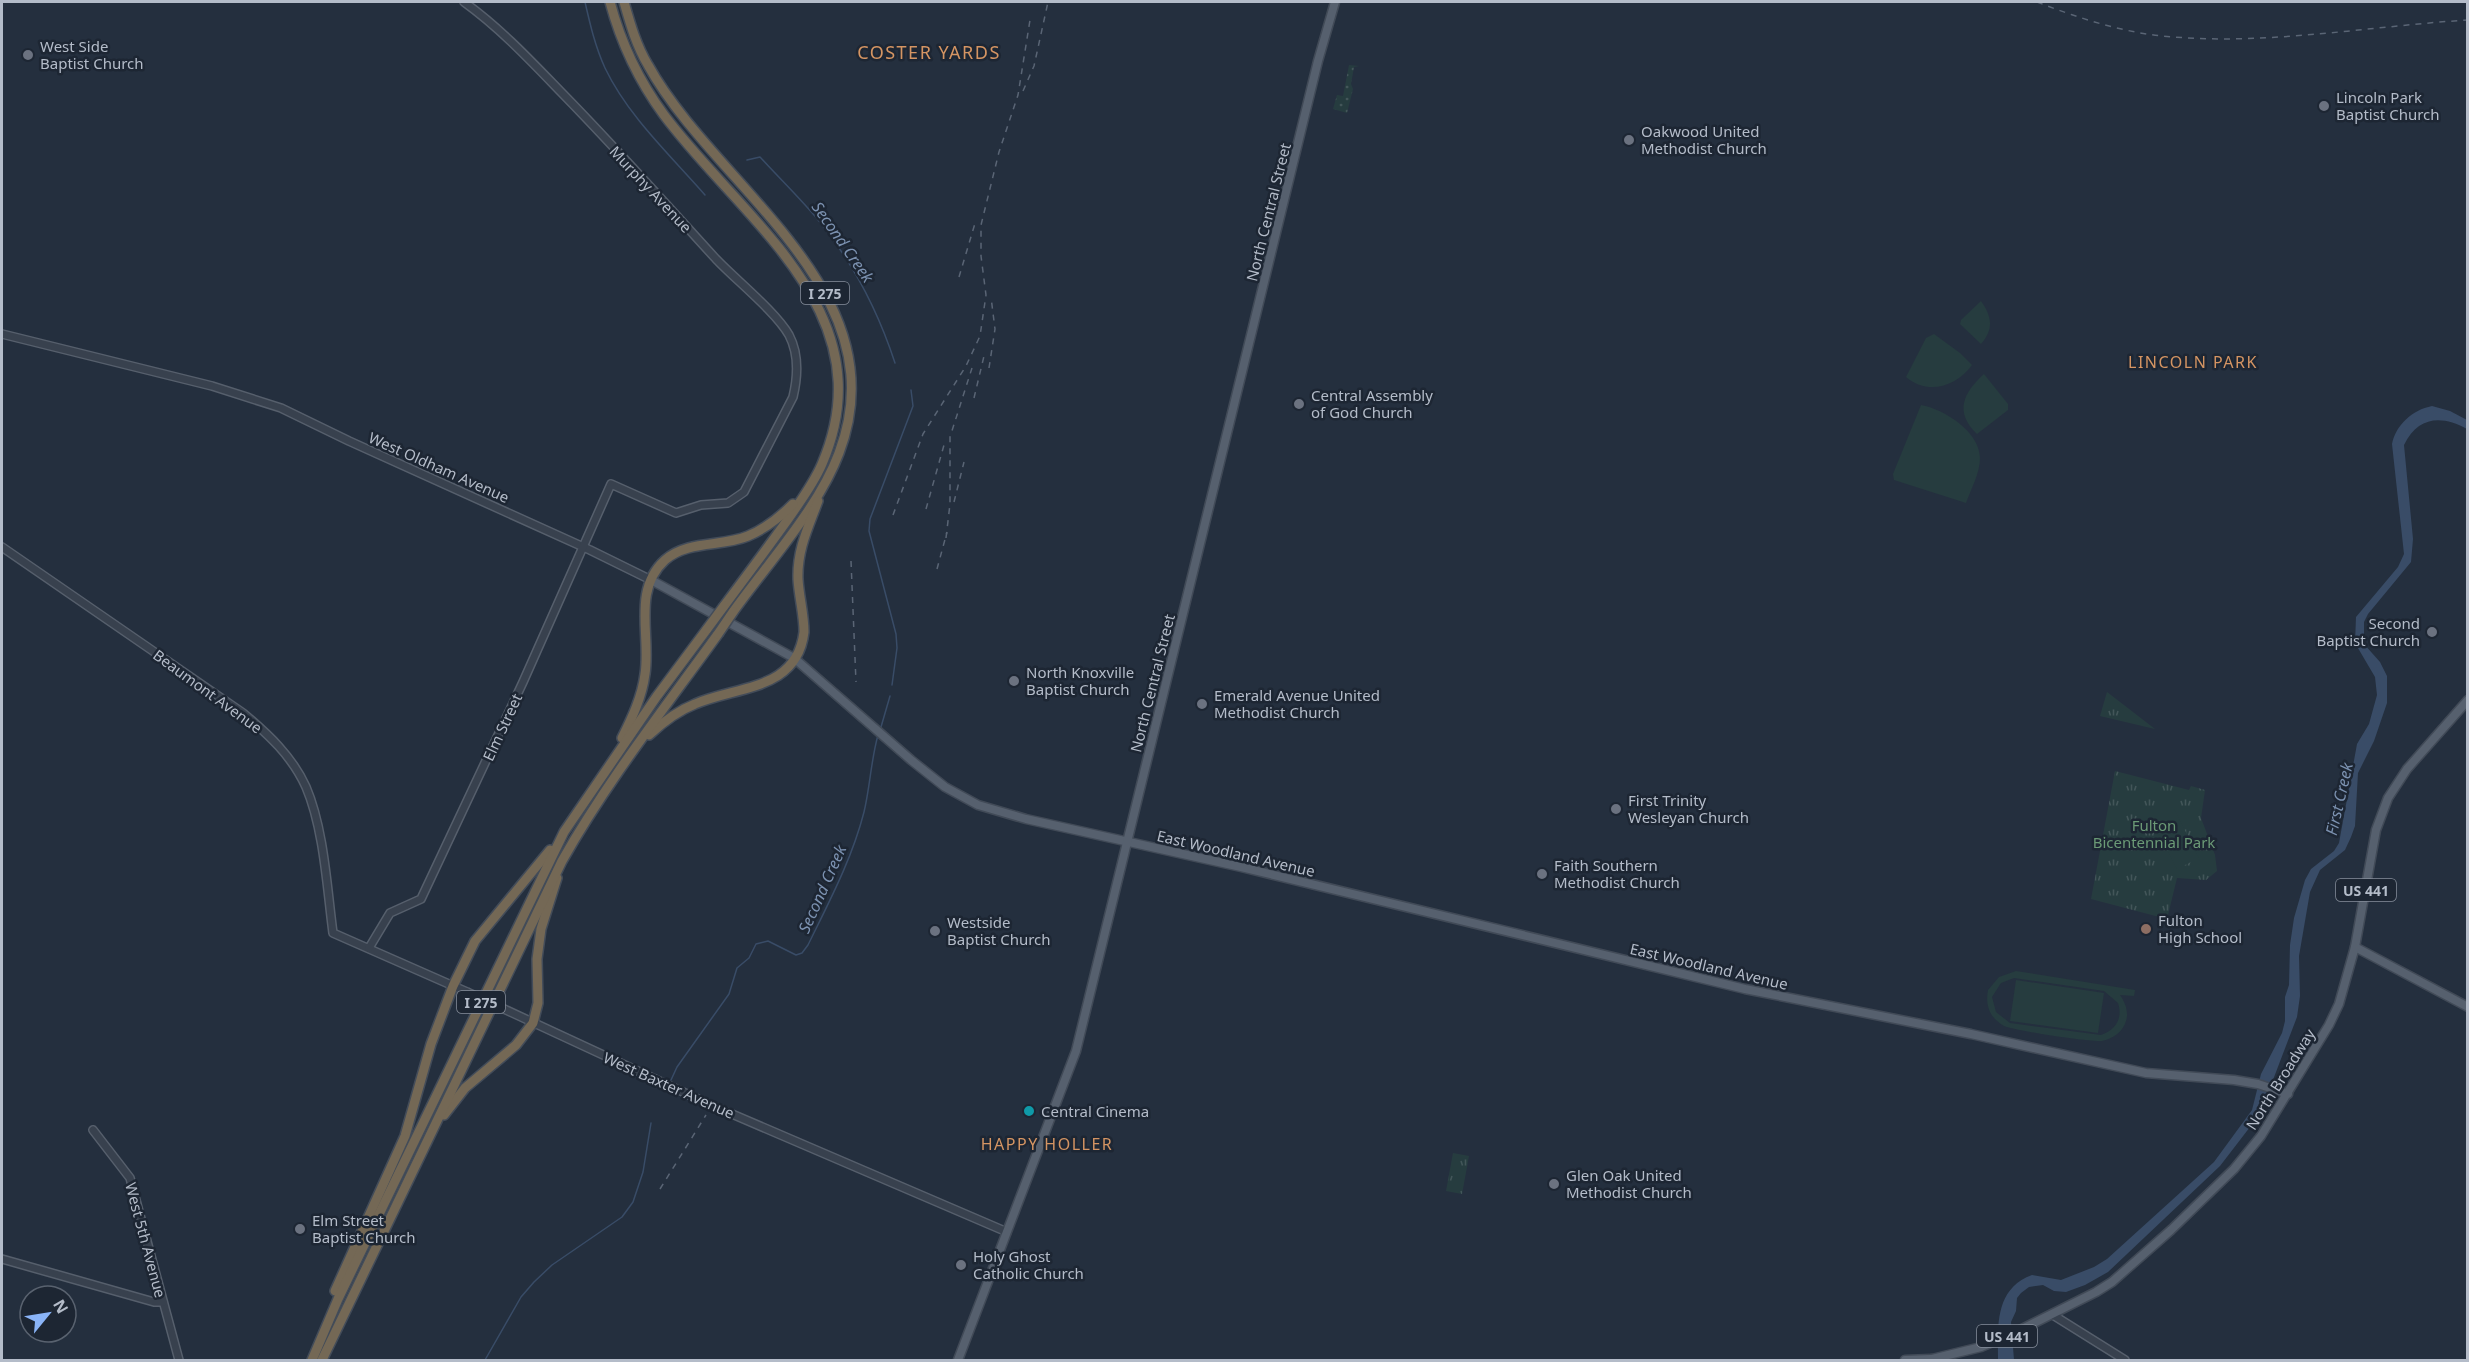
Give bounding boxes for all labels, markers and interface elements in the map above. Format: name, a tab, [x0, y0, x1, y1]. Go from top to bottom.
place label: West Side Baptist Church	[40, 36, 144, 73]
district label: COSTER YARDS	[857, 40, 1001, 64]
marker: West Side Baptist Church	[21, 48, 35, 62]
place label: Lincoln Park Baptist Church	[2336, 87, 2440, 124]
marker: Lincoln Park Baptist Church	[2317, 99, 2331, 113]
place label: Oakwood United Methodist Church	[1641, 121, 1767, 158]
marker: Oakwood United Methodist Church	[1622, 133, 1636, 147]
street label: North Central Street	[1241, 140, 1295, 283]
street label: Murphy Avenue	[606, 141, 696, 237]
water label: Second Creek	[807, 197, 880, 288]
road number: I 275	[801, 282, 849, 304]
district label: LINCOLN PARK	[2128, 351, 2258, 373]
place label: Central Assembly of God Church	[1311, 385, 1433, 422]
marker: Central Assembly of God Church	[1292, 397, 1306, 411]
street label: West Oldham Avenue	[366, 427, 512, 507]
street label: North Central Street	[1125, 611, 1179, 754]
place label: Second Baptist Church	[2316, 613, 2420, 650]
marker: Second Baptist Church	[2425, 625, 2439, 639]
street label: Beaumont Avenue	[149, 645, 267, 737]
place label: North Knoxville Baptist Church	[1026, 662, 1134, 699]
marker: North Knoxville Baptist Church	[1007, 674, 1021, 688]
place label: Emerald Avenue United Methodist Church	[1214, 685, 1380, 722]
street label: Elm Street	[478, 690, 527, 764]
marker: Emerald Avenue United Methodist Church	[1195, 697, 1209, 711]
water label: First Creek	[2320, 760, 2358, 837]
place label: First Trinity Wesleyan Church	[1628, 790, 1749, 827]
marker: First Trinity Wesleyan Church	[1609, 802, 1623, 816]
park label: Fulton Bicentennial Park	[2093, 815, 2215, 852]
street label: East Woodland Avenue	[1155, 825, 1317, 881]
water label: Second Creek	[793, 840, 852, 937]
place label: Faith Southern Methodist Church	[1554, 855, 1680, 892]
marker: Faith Southern Methodist Church	[1535, 867, 1549, 881]
road number: US 441	[2336, 879, 2396, 901]
place label: Fulton High School	[2158, 910, 2242, 947]
place label: Westside Baptist Church	[947, 912, 1051, 949]
marker: Fulton High School	[2139, 922, 2153, 936]
marker: Westside Baptist Church	[928, 924, 942, 938]
street label: East Woodland Avenue	[1628, 938, 1790, 994]
road number: I 275	[457, 991, 505, 1013]
street label: North Broadway	[2241, 1024, 2319, 1133]
street label: West Baxter Avenue	[600, 1047, 738, 1123]
place label: Central Cinema	[1041, 1101, 1149, 1121]
marker: Central Cinema	[1022, 1104, 1036, 1118]
district label: HAPPY HOLLER	[981, 1133, 1113, 1155]
place label: Glen Oak United Methodist Church	[1566, 1165, 1692, 1202]
marker: Glen Oak United Methodist Church	[1547, 1177, 1561, 1191]
street label: West 5th Avenue	[121, 1180, 171, 1300]
place label: Elm Street Baptist Church	[312, 1210, 416, 1247]
marker: Elm Street Baptist Church	[293, 1222, 307, 1236]
place label: Holy Ghost Catholic Church	[973, 1246, 1084, 1283]
marker: Holy Ghost Catholic Church	[954, 1258, 968, 1272]
north arrow	[18, 1284, 78, 1344]
text: N	[48, 1295, 74, 1318]
road number: US 441	[1977, 1325, 2037, 1347]

